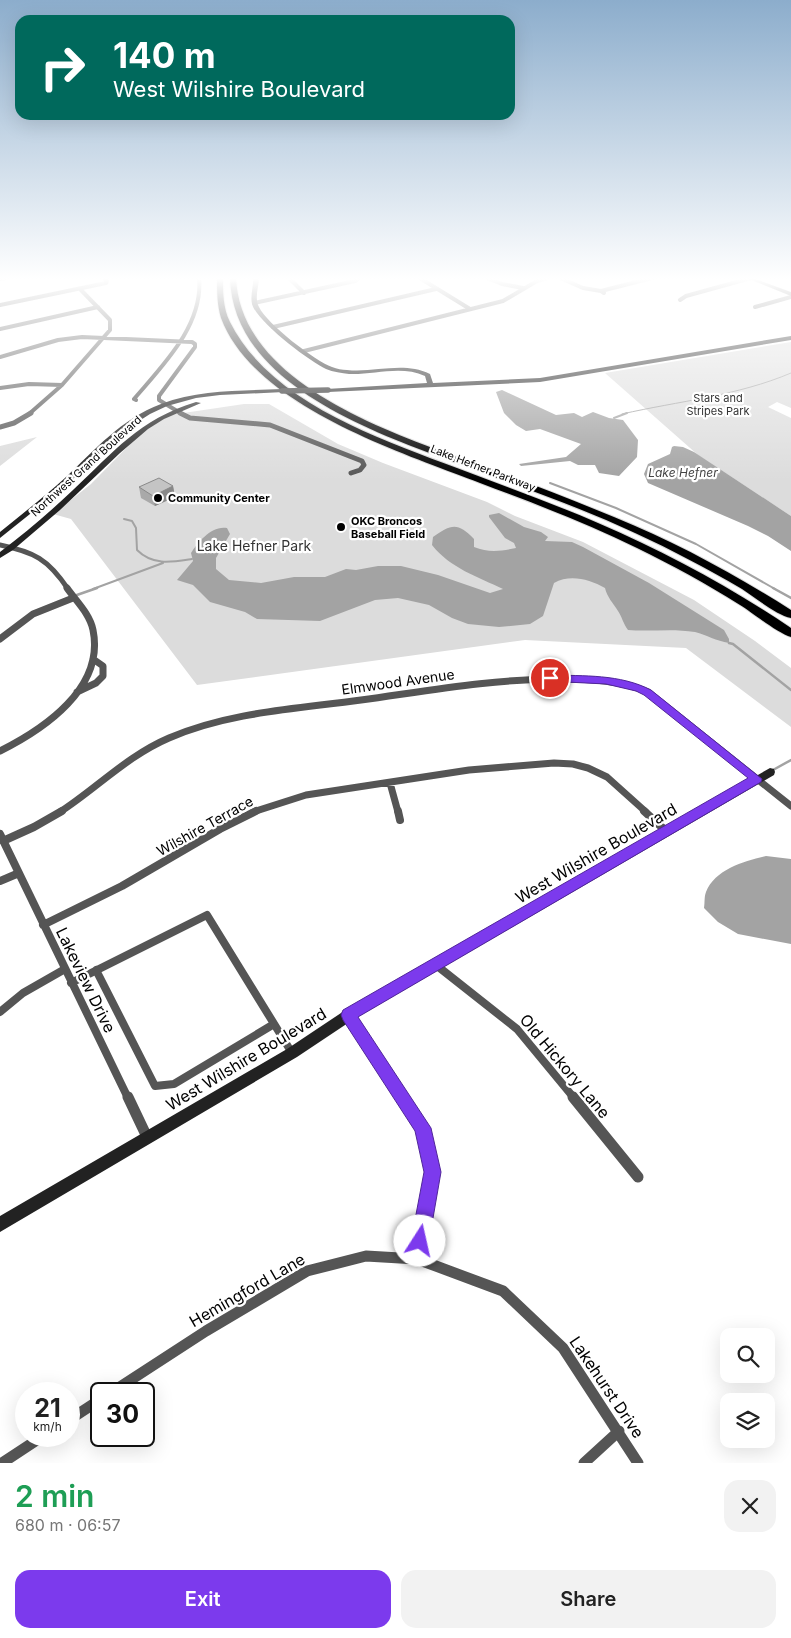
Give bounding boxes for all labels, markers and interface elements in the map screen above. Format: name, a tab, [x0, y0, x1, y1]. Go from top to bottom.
text: 140 m	[113, 34, 216, 76]
icon: right	[30, 35, 95, 100]
text: West Wilshire Boulevard	[113, 76, 365, 102]
park label: Stars and Stripes Park	[686, 391, 750, 418]
street label: Northwest Grand Boulevard	[28, 413, 144, 519]
street label: Lake Hefner Parkway	[429, 442, 537, 494]
water label: Lake Hefner	[648, 465, 718, 480]
place label: Community Center	[168, 491, 270, 505]
marker: Community Center	[152, 492, 164, 504]
place label: OKC Broncos Baseball Field	[351, 514, 425, 541]
marker: OKC Broncos Baseball Field	[335, 521, 347, 533]
park label: Lake Hefner Park	[197, 537, 312, 554]
pin	[529, 657, 571, 699]
icon: arrive	[536, 664, 564, 692]
street label: Elmwood Avenue	[340, 665, 455, 698]
street label: Wilshire Terrace	[154, 792, 256, 859]
street label: West Wilshire Boulevard	[512, 799, 680, 907]
street label: Lakeview Drive	[52, 924, 120, 1036]
street label: West Wilshire Boulevard	[162, 1003, 330, 1115]
street label: Old Hickory Lane	[516, 1010, 614, 1122]
position arrow	[393, 1214, 445, 1266]
street label: Hemingford Lane	[186, 1249, 308, 1331]
map controls	[720, 1328, 775, 1448]
button: search	[720, 1328, 775, 1383]
street label: Lakehurst Drive	[566, 1332, 648, 1442]
speed limit sign: 30	[90, 1382, 155, 1447]
text: 21	[34, 1393, 61, 1423]
button: layers	[720, 1393, 775, 1448]
text: km/h	[33, 1419, 62, 1434]
text: 2 min	[15, 1478, 94, 1514]
button: close	[724, 1480, 776, 1532]
text: 680 m · 06:57	[15, 1515, 120, 1535]
button: Exit	[15, 1570, 391, 1628]
button: Share	[401, 1570, 776, 1628]

